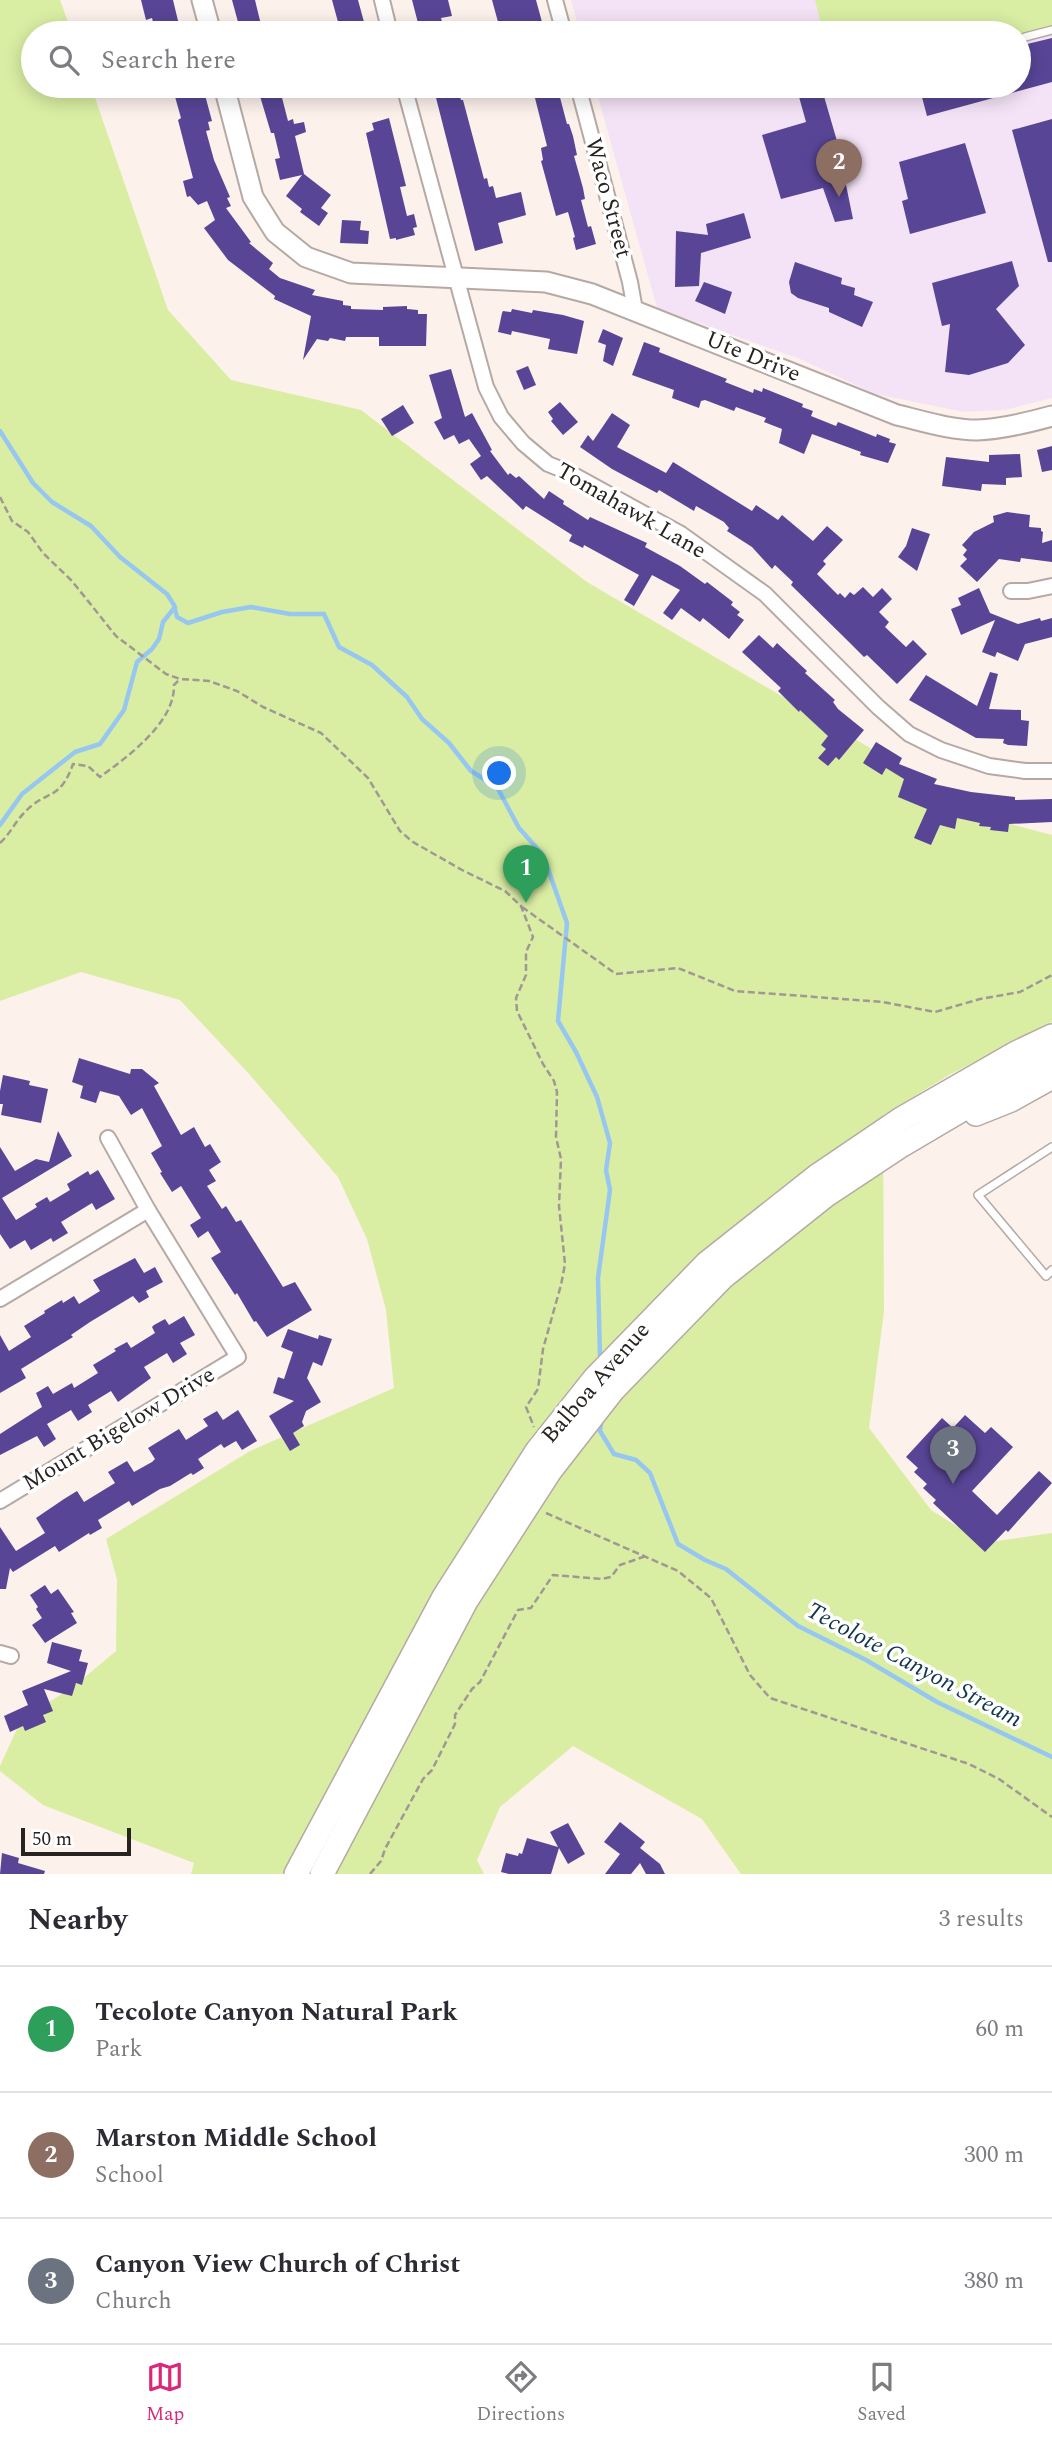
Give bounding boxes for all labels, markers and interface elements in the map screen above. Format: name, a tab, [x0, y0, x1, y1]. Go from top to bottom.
search box	[21, 21, 1031, 98]
text: Search here	[101, 40, 236, 80]
icon: search	[45, 41, 83, 79]
street label: Waco Street	[575, 134, 641, 262]
pin: 2	[816, 139, 862, 197]
street label: Ute Drive	[700, 322, 806, 392]
street label: Tomahawk Lane	[549, 454, 713, 568]
your location	[482, 756, 516, 790]
pin: 1	[503, 845, 549, 903]
street label: Balboa Avenue	[533, 1314, 659, 1452]
street label: Mount Bigelow Drive	[16, 1358, 222, 1500]
pin: 3	[930, 1426, 976, 1484]
water label: Tecolote Canyon Stream	[800, 1593, 1029, 1737]
scale bar	[21, 1825, 131, 1857]
text: 50 m	[32, 1825, 72, 1854]
text: Nearby	[28, 1897, 127, 1943]
text: 3 results	[939, 1902, 1024, 1937]
text: Tecolote Canyon Natural Park	[95, 1992, 458, 2032]
text: 1	[45, 2012, 57, 2047]
text: 60 m	[975, 2012, 1024, 2047]
text: Park	[95, 2032, 142, 2067]
text: Marston Middle School	[95, 2118, 377, 2158]
text: 2	[45, 2138, 57, 2173]
text: 300 m	[964, 2138, 1024, 2173]
text: School	[95, 2158, 164, 2193]
text: Canyon View Church of Christ	[95, 2244, 460, 2284]
text: 3	[45, 2264, 57, 2299]
text: 380 m	[964, 2264, 1024, 2299]
text: Church	[95, 2284, 172, 2319]
tab: Map	[146, 2358, 184, 2429]
tab: Directions	[476, 2358, 565, 2429]
tab: Saved	[857, 2358, 906, 2429]

